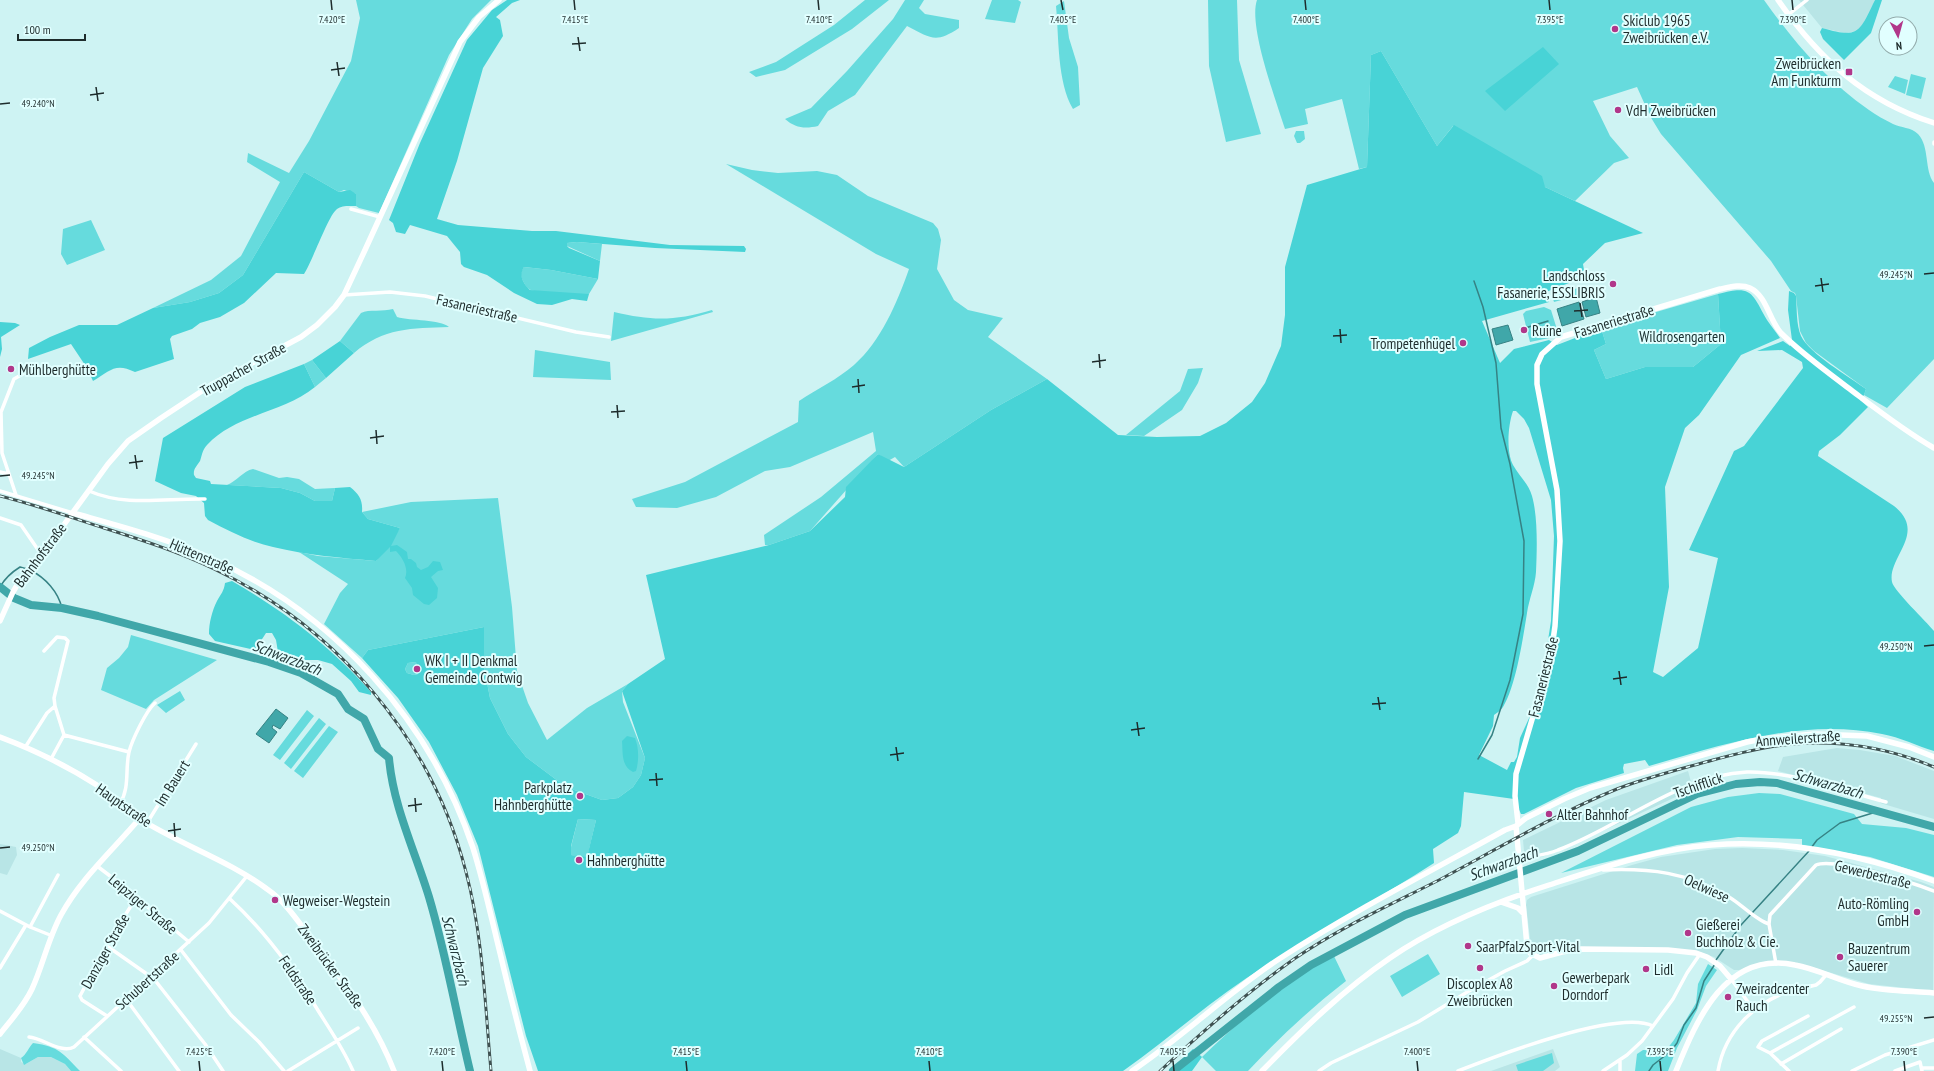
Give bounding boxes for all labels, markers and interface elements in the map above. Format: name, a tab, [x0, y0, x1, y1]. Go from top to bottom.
place label: Skiclub 1965 Zweibrücken e.V.	[1623, 11, 1709, 47]
text: 7.420°E	[319, 13, 345, 26]
text: 7.415°E	[562, 13, 588, 26]
text: 7.410°E	[806, 13, 832, 26]
text: 7.405°E	[1050, 13, 1076, 26]
text: 7.400°E	[1293, 13, 1319, 26]
text: 7.395°E	[1537, 13, 1563, 26]
text: 7.390°E	[1780, 13, 1806, 26]
scale bar	[18, 16, 85, 42]
north arrow	[1878, 16, 1918, 56]
text: 100 m	[24, 22, 51, 37]
marker: Skiclub 1965 Zweibrücken e.V.	[1610, 24, 1620, 34]
text: N	[1895, 39, 1903, 53]
place label: Zweibrücken Am Funkturm	[1771, 54, 1841, 90]
marker: Zweibrücken Am Funkturm	[1844, 67, 1854, 77]
text: 49.240°N	[21, 97, 55, 110]
place label: VdH Zweibrücken	[1625, 101, 1716, 120]
marker: VdH Zweibrücken	[1613, 105, 1623, 115]
place label: Landschloss Fasanerie, ESSLIBRIS	[1497, 266, 1605, 302]
text: 49.245°N	[1879, 268, 1913, 281]
marker: Landschloss Fasanerie, ESSLIBRIS	[1608, 279, 1618, 289]
street label: Fasaneriestraße	[435, 289, 519, 327]
street label: Fasaneriestraße	[1572, 300, 1656, 342]
place label: Ruine	[1532, 321, 1562, 340]
marker: Ruine	[1519, 325, 1529, 335]
park label: Wildrosengarten	[1639, 327, 1725, 346]
place label: Trompetenhügel	[1370, 334, 1455, 353]
street label: Truppacher Straße	[197, 338, 289, 400]
marker: Trompetenhügel	[1458, 338, 1468, 348]
place label: Mühlberghütte	[19, 360, 96, 379]
marker: Mühlberghütte	[6, 364, 16, 374]
text: 49.245°N	[21, 469, 55, 482]
street label: Bahnhofstraße	[10, 519, 70, 591]
street label: Hüttenstraße	[167, 534, 237, 578]
water label: Schwarzbach	[250, 635, 325, 680]
street label: Fasaneriestraße	[1524, 635, 1562, 719]
text: 49.250°N	[1879, 640, 1913, 653]
place label: WK I + II Denkmal Gemeinde Contwig	[425, 651, 522, 687]
marker: WK I + II Denkmal Gemeinde Contwig	[412, 664, 422, 674]
street label: Annweilerstraße	[1755, 726, 1841, 750]
street label: Im Bauert	[150, 756, 194, 810]
water label: Schwarzbach	[1791, 764, 1866, 803]
street label: Tschifflick	[1671, 768, 1725, 802]
place label: Parkplatz Hahnberghütte	[494, 778, 572, 814]
street label: Hauptstraße	[92, 779, 156, 831]
marker: Parkplatz Hahnberghütte	[575, 791, 585, 801]
place label: Alter Bahnhof	[1557, 805, 1629, 824]
marker: Alter Bahnhof	[1544, 809, 1554, 819]
text: 49.250°N	[21, 841, 55, 854]
water label: Schwarzbach	[1466, 841, 1541, 885]
place label: Hahnberghütte	[587, 851, 665, 870]
marker: Hahnberghütte	[574, 855, 584, 865]
street label: Gewerbestraße	[1833, 855, 1913, 893]
street label: Leipziger Straße	[105, 870, 181, 938]
street label: Oelwiese	[1681, 870, 1733, 906]
place label: Wegweiser-Wegstein	[283, 891, 390, 910]
place label: Auto-Römling GmbH	[1838, 894, 1909, 930]
marker: Wegweiser-Wegstein	[270, 895, 280, 905]
marker: Auto-Römling GmbH	[1912, 907, 1922, 917]
street label: Danziger Straße	[77, 910, 133, 992]
water label: Schwarzbach	[438, 913, 475, 988]
place label: Gießerei Buchholz & Cie.	[1696, 915, 1779, 951]
street label: Zweibrücker Straße	[294, 920, 368, 1012]
marker: Gießerei Buchholz & Cie.	[1683, 928, 1693, 938]
place label: SaarPfalzSport-Vital	[1476, 937, 1580, 956]
place label: Bauzentrum Sauerer	[1848, 939, 1910, 975]
marker: SaarPfalzSport-Vital	[1463, 941, 1473, 951]
street label: Schubertstraße	[111, 947, 183, 1013]
street label: Feldstraße	[275, 952, 321, 1008]
marker: Bauzentrum Sauerer	[1835, 952, 1845, 962]
place label: Lidl	[1654, 960, 1674, 979]
marker: Discoplex A8 Zweibrücken	[1475, 963, 1485, 973]
marker: Lidl	[1641, 964, 1651, 974]
place label: Gewerbepark Dorndorf	[1562, 968, 1630, 1004]
place label: Discoplex A8 Zweibrücken	[1447, 974, 1513, 1010]
place label: Zweiradcenter Rauch	[1736, 979, 1810, 1015]
marker: Gewerbepark Dorndorf	[1549, 981, 1559, 991]
marker: Zweiradcenter Rauch	[1723, 992, 1733, 1002]
text: 49.255°N	[1879, 1012, 1913, 1025]
text: 7.425°E	[186, 1045, 212, 1058]
text: 7.420°E	[429, 1045, 455, 1058]
text: 7.415°E	[673, 1045, 699, 1058]
text: 7.410°E	[916, 1045, 942, 1058]
text: 7.405°E	[1160, 1045, 1186, 1058]
text: 7.400°E	[1404, 1045, 1430, 1058]
text: 7.395°E	[1647, 1045, 1673, 1058]
text: 7.390°E	[1891, 1045, 1917, 1058]

